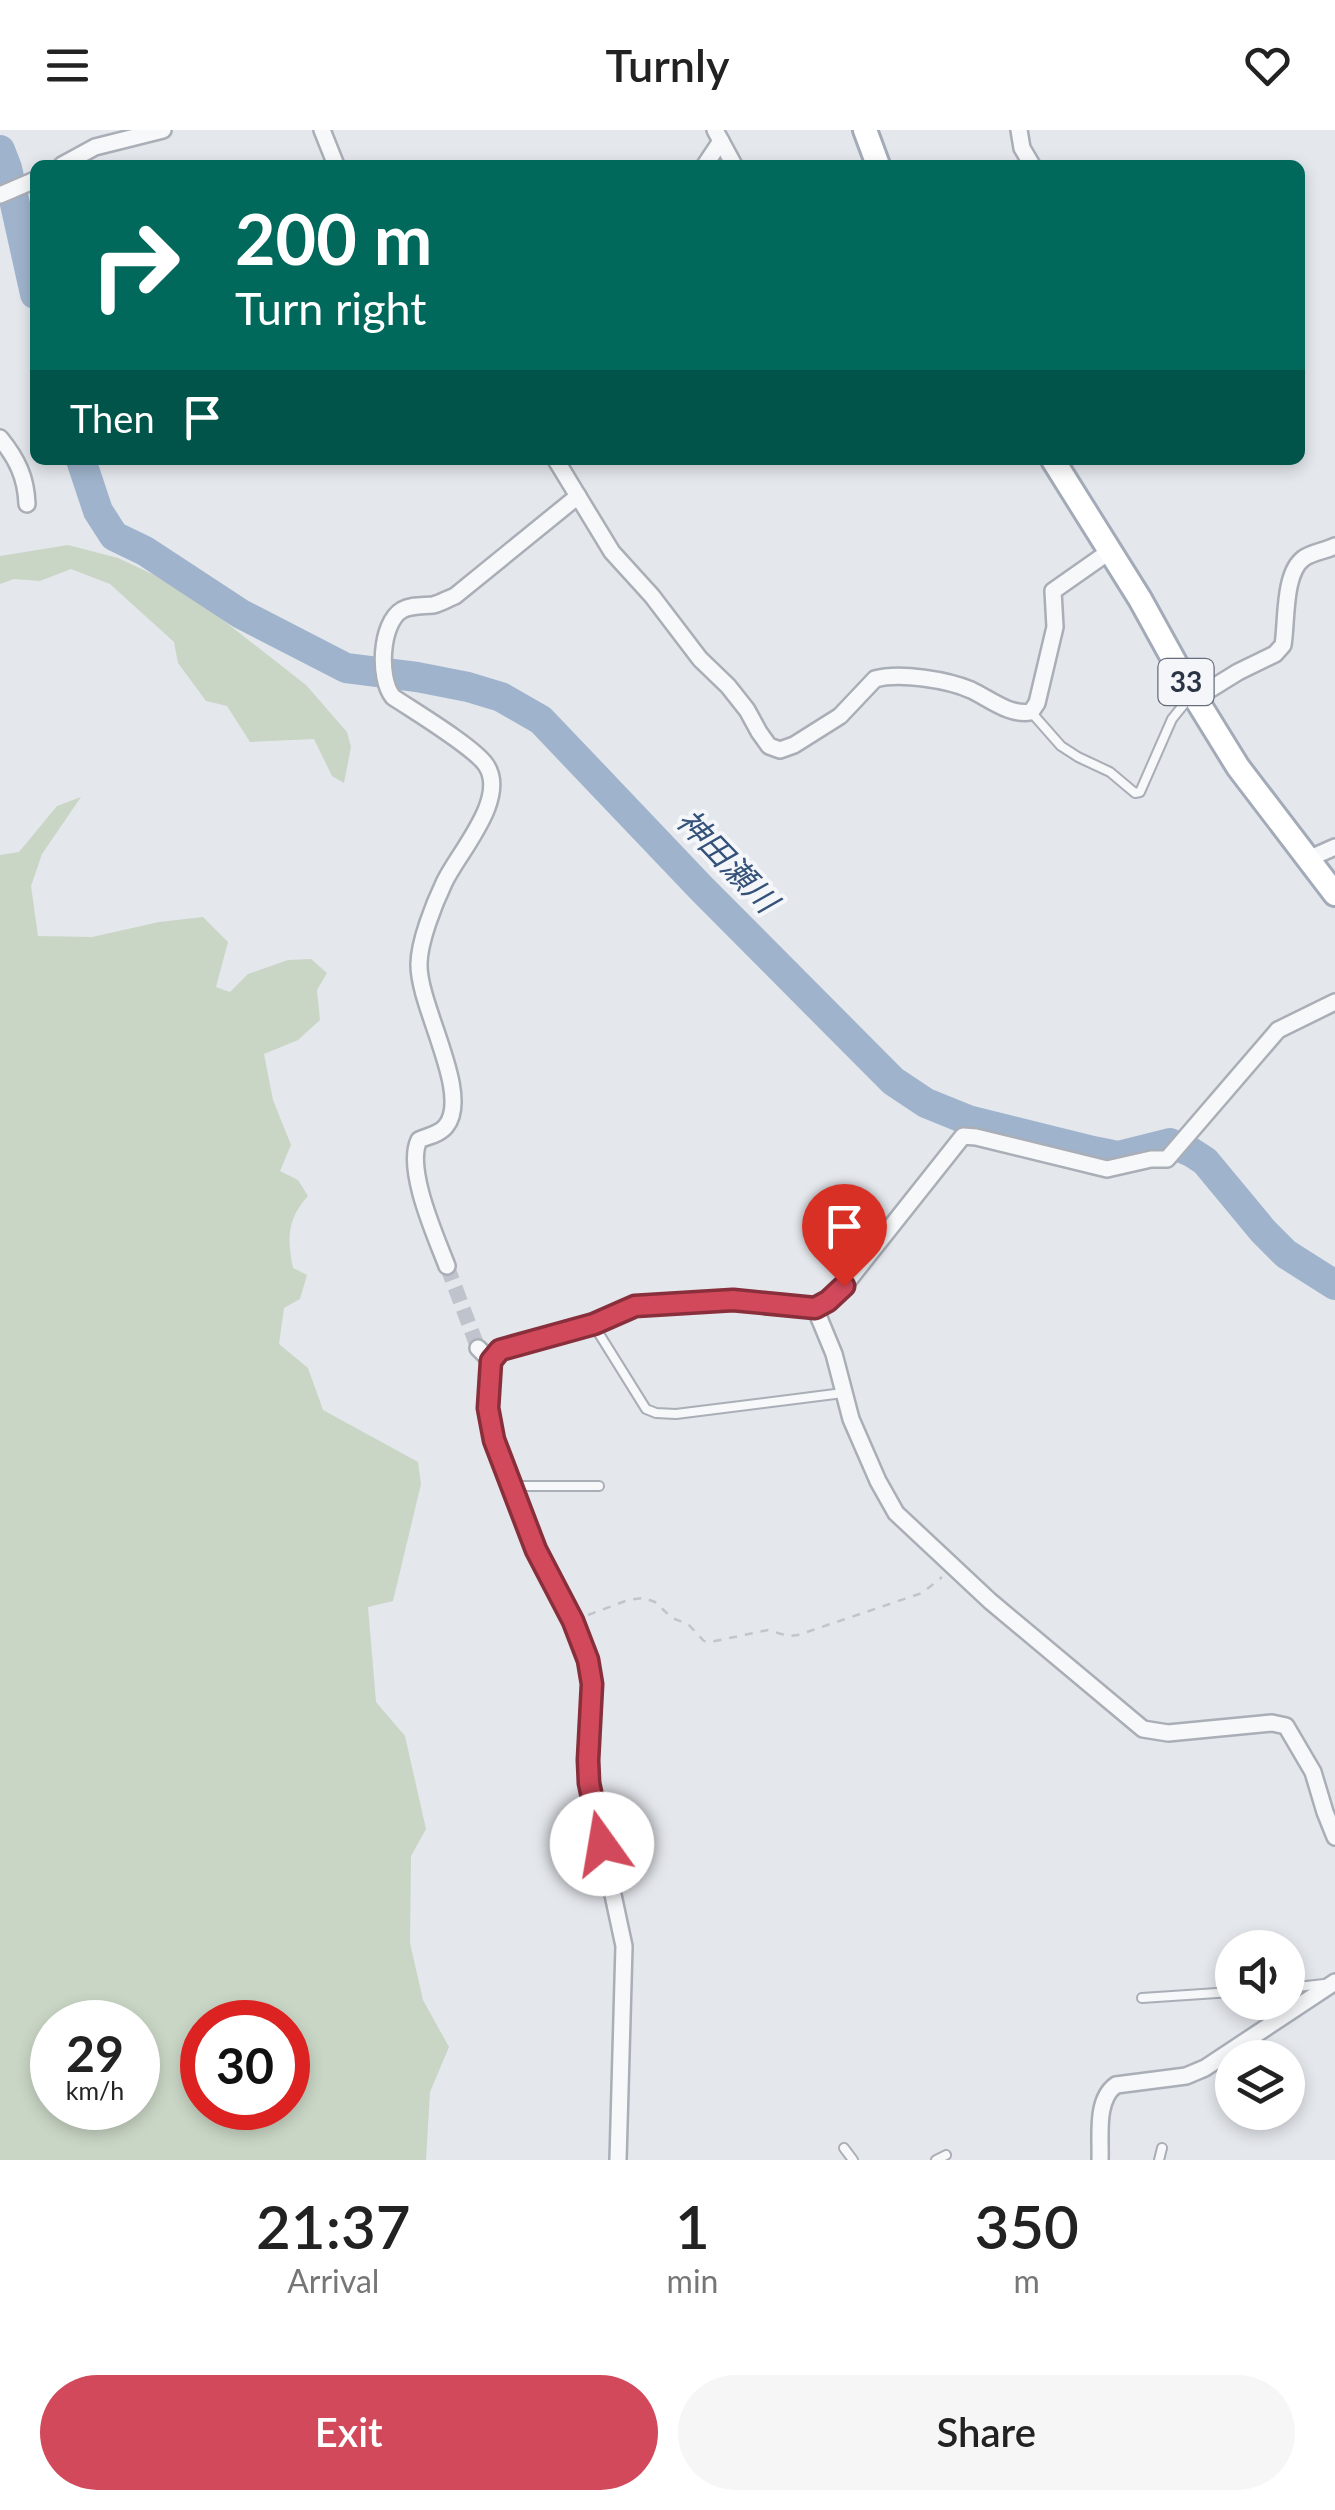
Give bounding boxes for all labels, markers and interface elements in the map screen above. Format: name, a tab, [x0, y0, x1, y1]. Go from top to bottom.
icon: menu	[40, 38, 95, 93]
text: Turnly	[606, 38, 729, 92]
icon: heart	[1240, 38, 1295, 93]
text: 200 m	[235, 196, 432, 280]
icon: right	[70, 200, 200, 330]
text: Turn right	[235, 281, 426, 335]
icon: arrive	[175, 390, 230, 445]
text: Then	[70, 395, 155, 441]
road number: 33	[1158, 659, 1214, 705]
water label: 神田瀬川	[670, 800, 789, 922]
pin	[802, 1184, 887, 1287]
icon: arrive	[817, 1199, 872, 1254]
position arrow	[550, 1792, 654, 1896]
map controls	[1215, 1930, 1305, 2130]
button: sound	[1215, 1930, 1305, 2020]
speed limit sign: 30	[180, 2000, 310, 2130]
text: 29	[66, 2023, 124, 2083]
button: layers	[1215, 2040, 1305, 2130]
text: km/h	[66, 2075, 124, 2105]
text: 21:37	[256, 2190, 411, 2262]
text: 1	[675, 2190, 710, 2262]
text: 350	[975, 2190, 1079, 2262]
text: Arrival	[287, 2261, 379, 2300]
text: min	[667, 2261, 718, 2300]
text: m	[1014, 2261, 1040, 2300]
button: Exit	[40, 2375, 658, 2490]
button: Share	[678, 2375, 1295, 2490]

